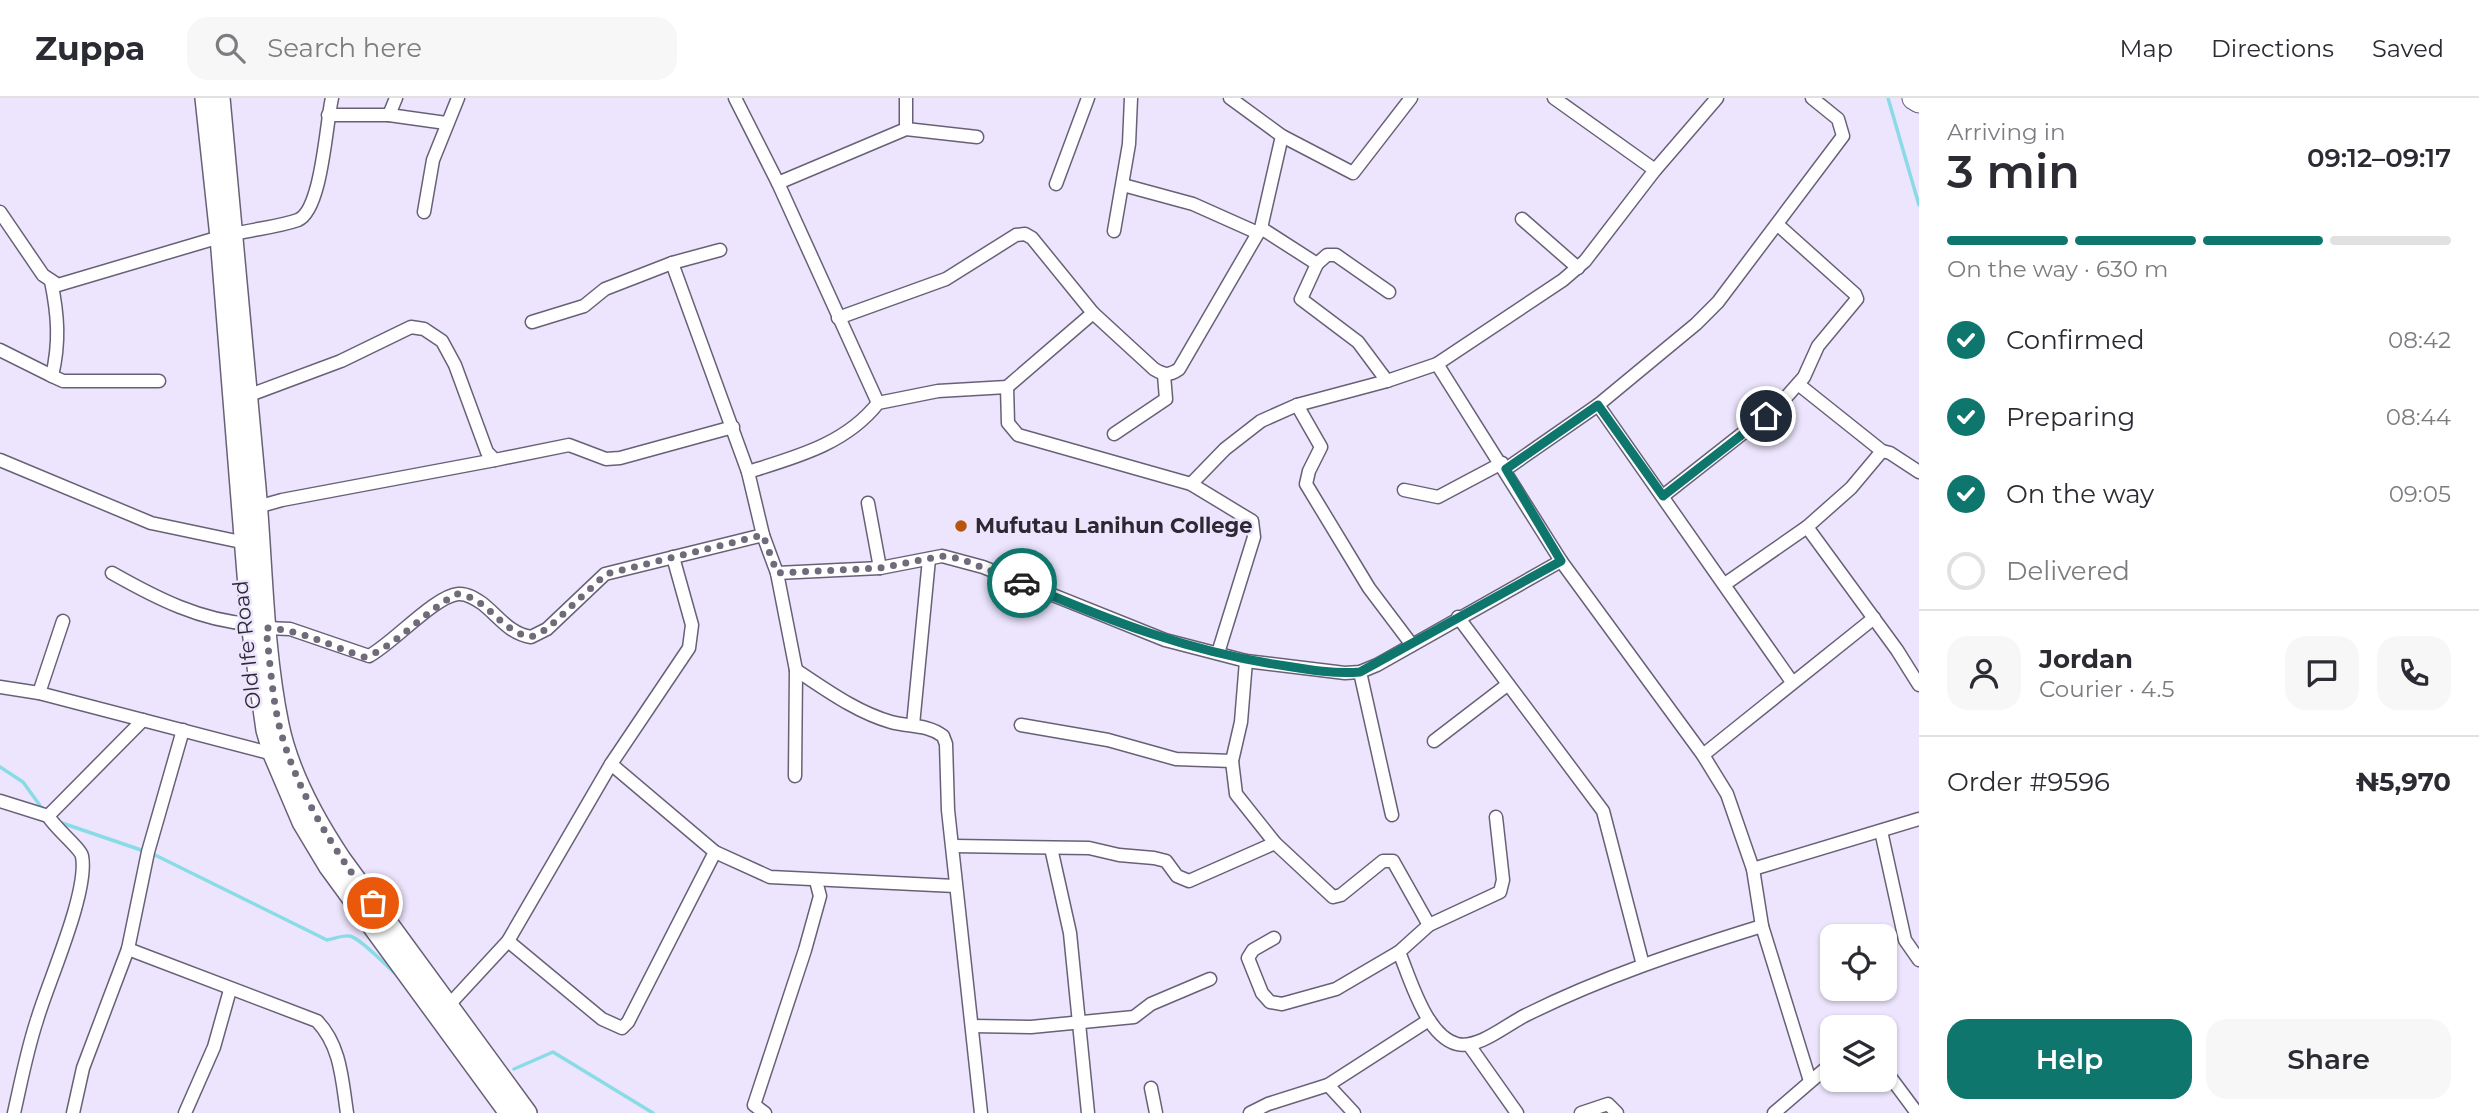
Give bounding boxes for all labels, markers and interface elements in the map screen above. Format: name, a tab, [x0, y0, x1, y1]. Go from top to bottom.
search box	[187, 17, 677, 80]
text: Zuppa	[35, 28, 145, 68]
icon: search	[211, 29, 249, 67]
text: Search here	[267, 32, 422, 64]
text: Map	[2120, 34, 2173, 63]
text: Directions	[2211, 34, 2334, 63]
text: Saved	[2372, 34, 2444, 63]
text: Arriving in	[1947, 118, 2066, 146]
text: 09:12–09:17	[2307, 142, 2451, 174]
text: 3 min	[1947, 143, 2080, 200]
text: On the way · 630 m	[1947, 255, 2169, 283]
icon: check	[1947, 321, 1985, 359]
text: Confirmed	[2006, 324, 2145, 356]
text: 08:42	[2388, 326, 2451, 354]
pin	[1736, 386, 1796, 446]
icon: home	[1747, 397, 1785, 435]
icon: check	[1947, 398, 1985, 436]
text: Preparing	[2006, 401, 2135, 433]
text: 08:44	[2386, 403, 2451, 431]
icon: check	[1947, 475, 1985, 513]
text: On the way	[2006, 478, 2154, 510]
text: 09:05	[2389, 480, 2451, 508]
place label: Mufutau Lanihun College	[975, 513, 1252, 538]
marker: Mufutau Lanihun College	[953, 518, 969, 534]
courier	[987, 548, 1057, 618]
text: Delivered	[2006, 555, 2130, 587]
icon: car	[1003, 564, 1041, 602]
street label: Old Ife Road	[227, 579, 266, 711]
button: person	[1947, 636, 2021, 710]
button: chat	[2285, 636, 2359, 710]
button: phone	[2377, 636, 2451, 710]
text: Jordan	[2039, 643, 2133, 675]
text: Courier · 4.5	[2039, 675, 2174, 703]
text: Order #9596	[1947, 766, 2110, 798]
text: ₦5,970	[2356, 766, 2451, 798]
pin	[343, 873, 403, 933]
icon: bag	[354, 884, 392, 922]
map controls	[1820, 924, 1897, 1092]
button: locate	[1820, 924, 1897, 1001]
button: layers	[1820, 1015, 1897, 1092]
button: Help	[1947, 1019, 2192, 1099]
button: Share	[2206, 1019, 2451, 1099]

